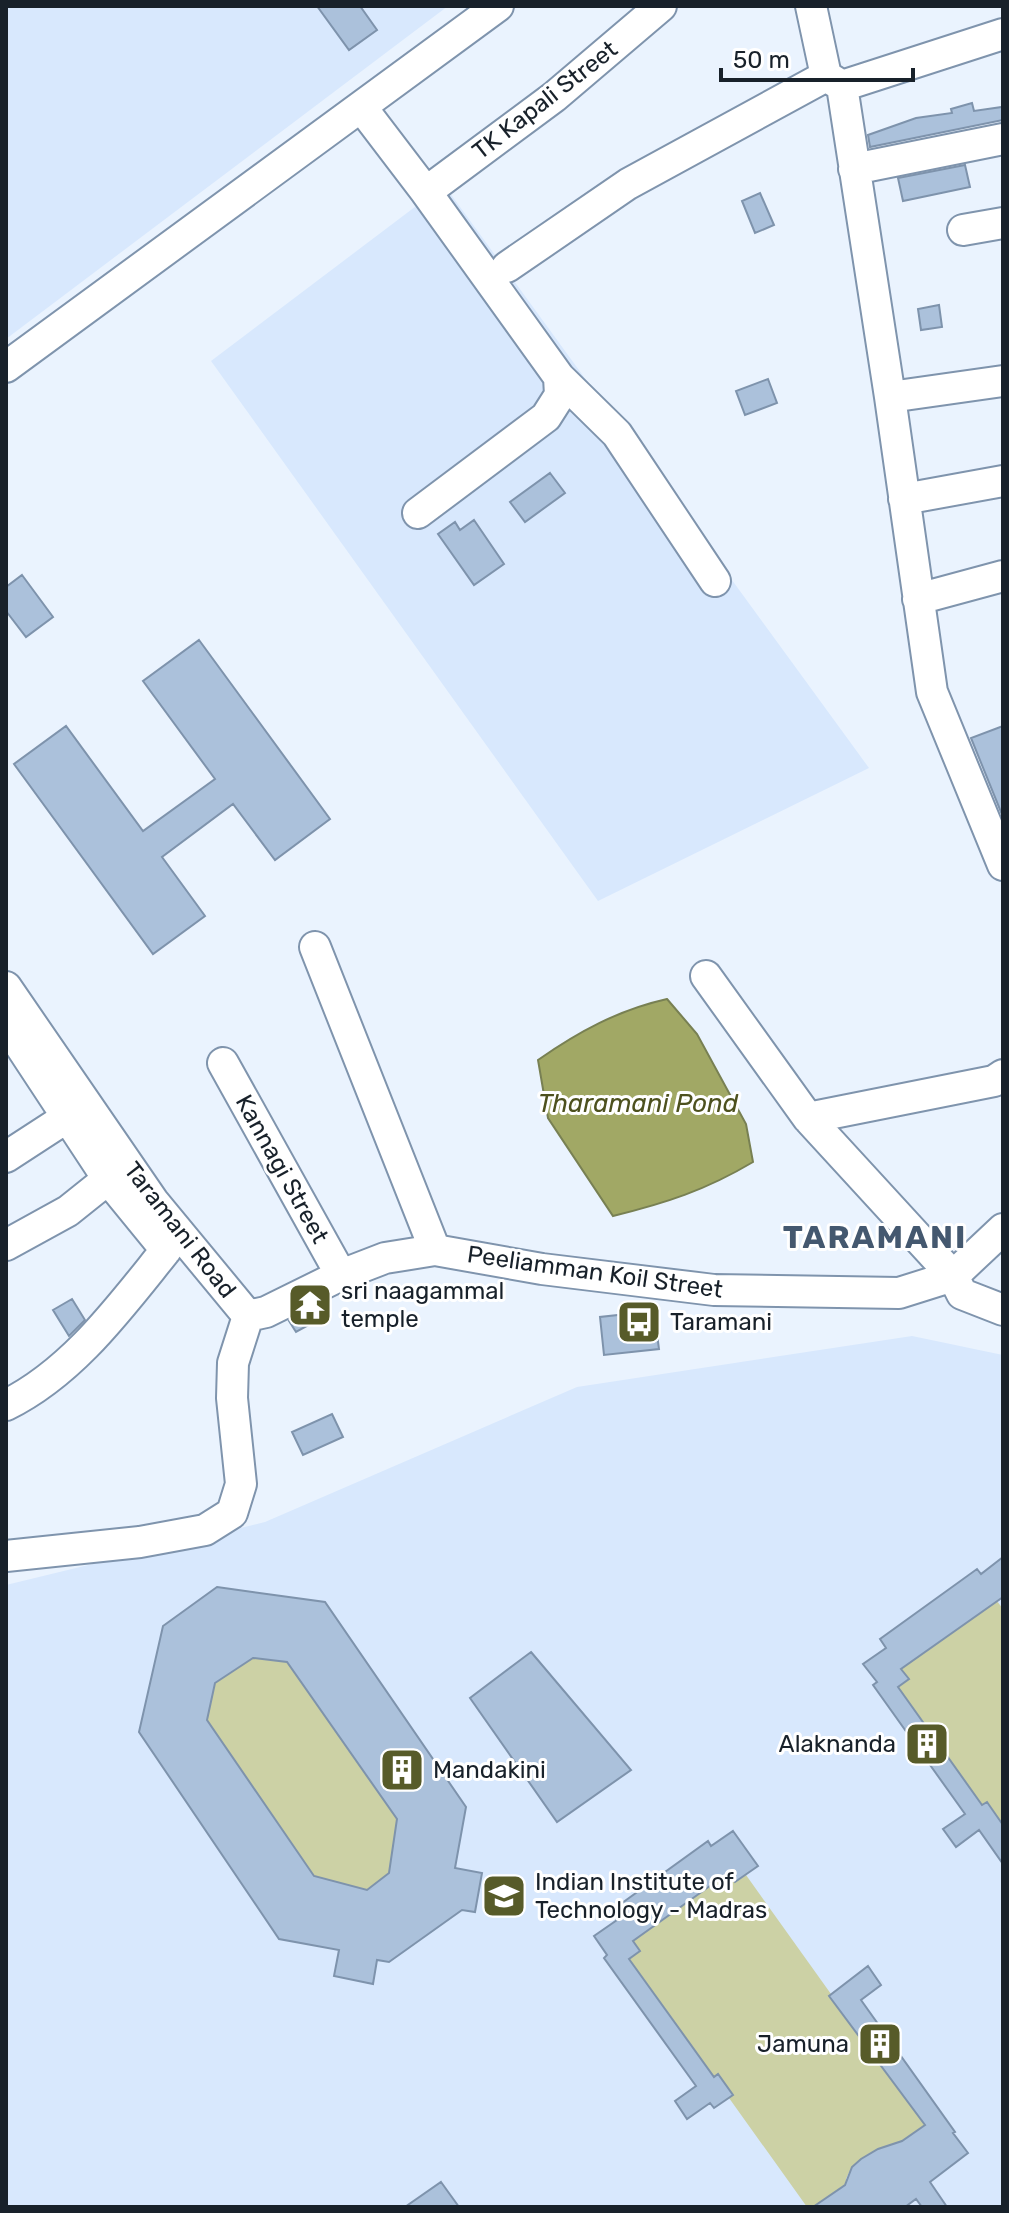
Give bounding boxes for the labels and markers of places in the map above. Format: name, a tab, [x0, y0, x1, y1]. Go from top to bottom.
place label: sri naagammal temple	[341, 1277, 504, 1333]
temple icon: sri naagammal temple	[286, 1281, 334, 1329]
bus stop icon: Taramani	[615, 1298, 663, 1346]
place label: Taramani	[670, 1308, 772, 1336]
building icon: Alaknanda	[903, 1720, 951, 1768]
place label: Alaknanda	[779, 1730, 896, 1758]
building icon: Mandakini	[378, 1746, 426, 1794]
place label: Mandakini	[433, 1756, 546, 1784]
place label: Indian Institute of Technology - Madras	[535, 1868, 767, 1924]
school or university icon: Indian Institute of Technology - Madras	[480, 1872, 528, 1920]
building icon: Jamuna	[856, 2020, 904, 2068]
place label: Jamuna	[757, 2030, 849, 2058]

